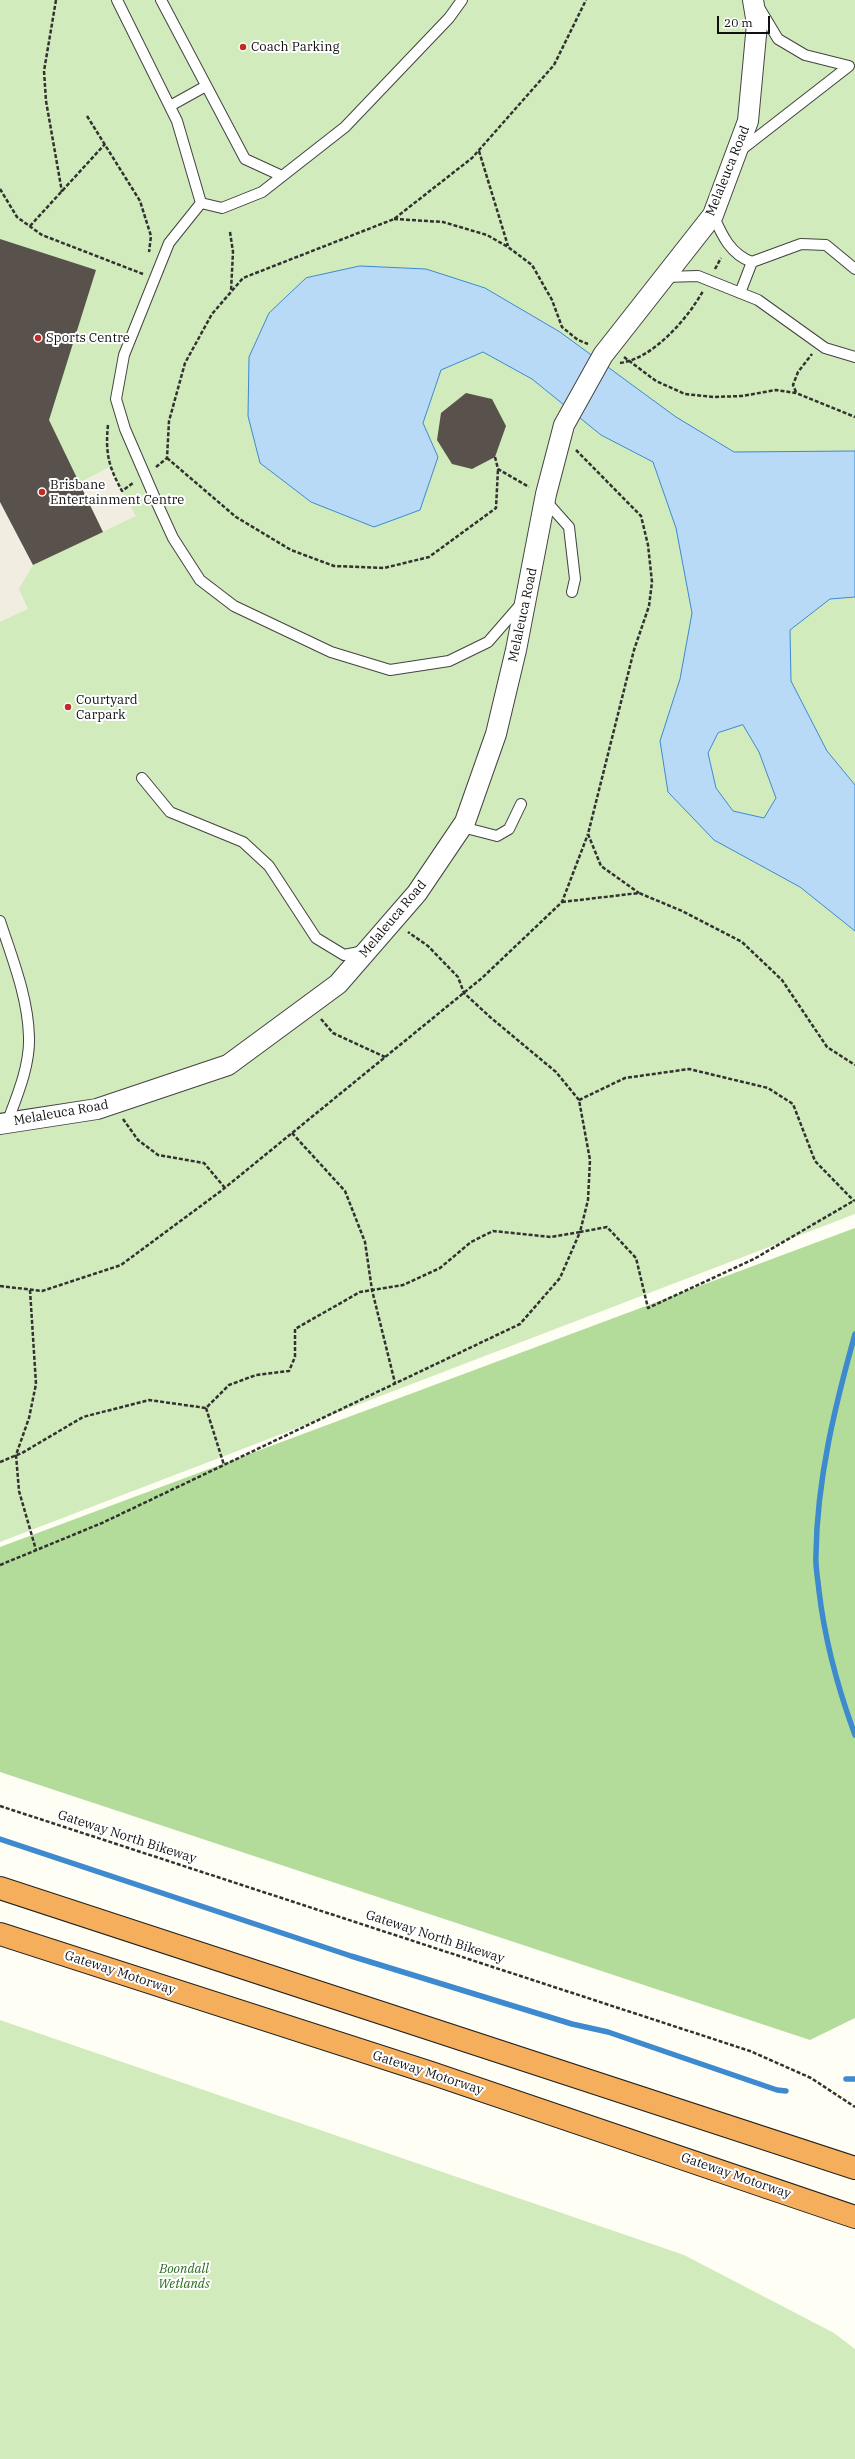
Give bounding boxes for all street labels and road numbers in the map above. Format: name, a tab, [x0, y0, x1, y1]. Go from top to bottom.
street label: Melaleuca Road	[703, 124, 753, 218]
street label: Melaleuca Road	[505, 566, 541, 664]
street label: Melaleuca Road	[356, 877, 430, 961]
street label: Melaleuca Road	[12, 1097, 110, 1129]
street label: Gateway North Bikeway	[56, 1807, 198, 1867]
street label: Gateway North Bikeway	[364, 1907, 506, 1967]
street label: Gateway Motorway	[63, 1948, 177, 1998]
street label: Gateway Motorway	[371, 2048, 485, 2098]
street label: Gateway Motorway	[679, 2150, 793, 2202]

